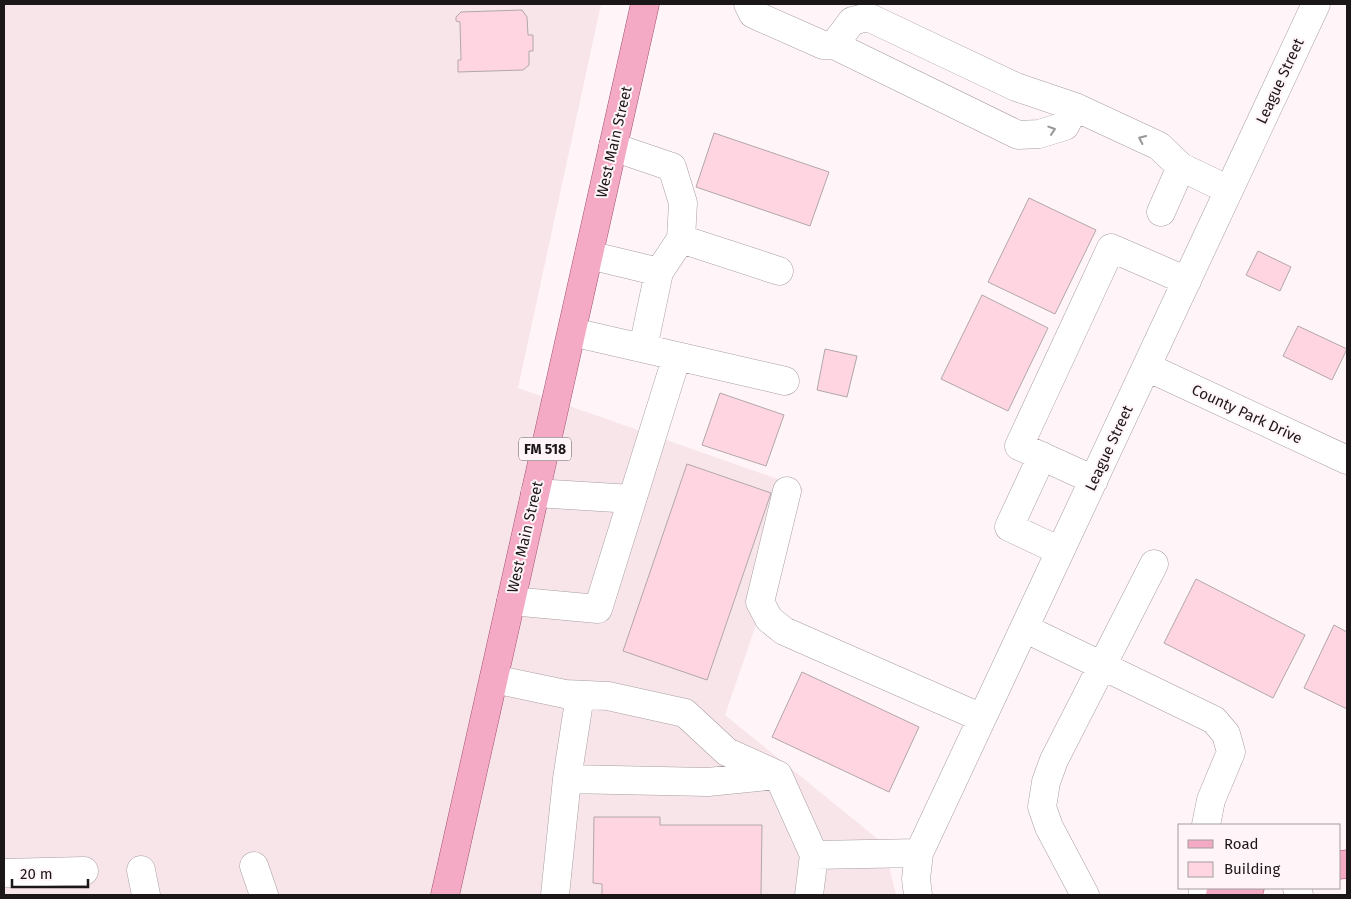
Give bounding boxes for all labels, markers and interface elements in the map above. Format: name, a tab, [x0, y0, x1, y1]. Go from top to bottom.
street label: League Street	[1252, 35, 1308, 127]
street label: West Main Street	[592, 84, 636, 200]
one-way arrow	[1047, 126, 1056, 136]
one-way arrow	[1138, 134, 1147, 145]
street label: County Park Drive	[1189, 381, 1305, 447]
street label: League Street	[1081, 402, 1137, 494]
road number: FM 518	[519, 438, 571, 460]
street label: West Main Street	[503, 479, 547, 595]
legend	[1178, 824, 1341, 889]
text: Road	[1224, 835, 1259, 853]
scale bar	[12, 856, 89, 888]
text: Building	[1224, 860, 1280, 878]
text: 20 m	[20, 865, 53, 883]

